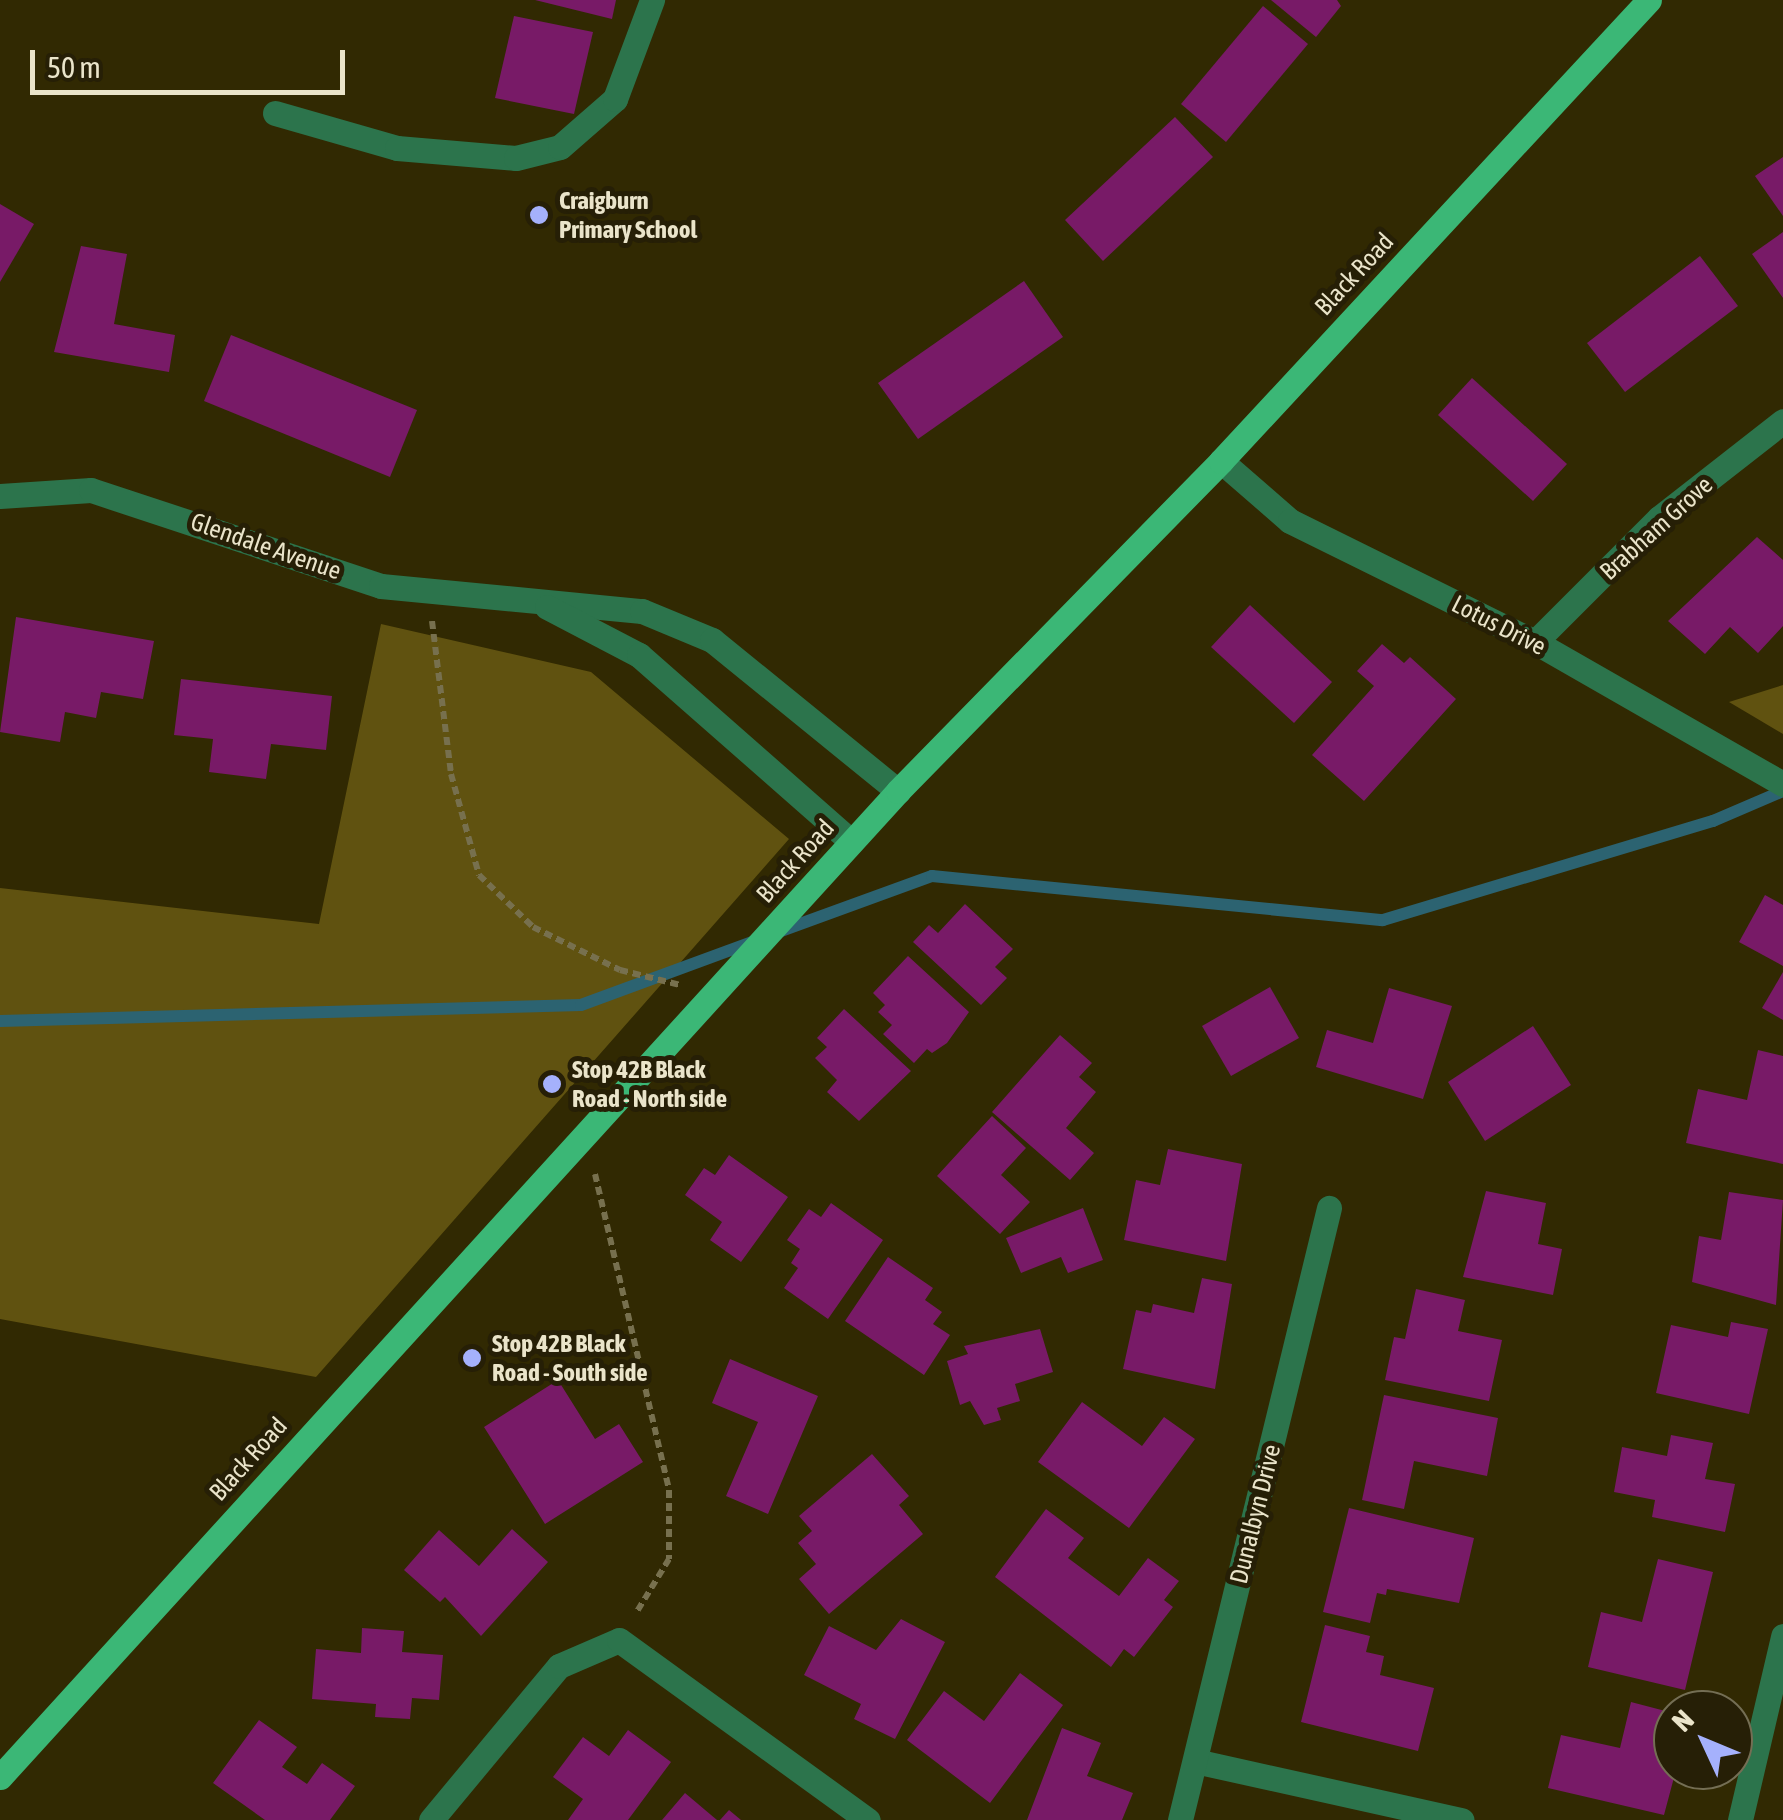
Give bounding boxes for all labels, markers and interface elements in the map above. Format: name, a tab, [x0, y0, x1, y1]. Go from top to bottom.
scale bar	[35, 30, 350, 92]
text: 50 m	[47, 50, 101, 84]
place label: Craigburn Primary School	[559, 186, 697, 245]
marker: Craigburn Primary School	[528, 204, 550, 226]
street label: Black Road	[1308, 227, 1400, 321]
street label: Brabham Grove	[1594, 470, 1718, 586]
street label: Glendale Avenue	[187, 506, 345, 586]
street label: Lotus Drive	[1447, 589, 1551, 661]
street label: Black Road	[750, 813, 840, 909]
place label: Stop 42B Black Road - North side	[572, 1055, 727, 1114]
marker: Stop 42B Black Road - North side	[541, 1073, 563, 1095]
place label: Stop 42B Black Road - South side	[492, 1329, 648, 1388]
marker: Stop 42B Black Road - South side	[461, 1347, 483, 1369]
street label: Black Road	[203, 1411, 293, 1507]
street label: Dunalbyn Drive	[1223, 1441, 1287, 1587]
north arrow	[1653, 1690, 1753, 1790]
text: N	[1666, 1703, 1700, 1738]

